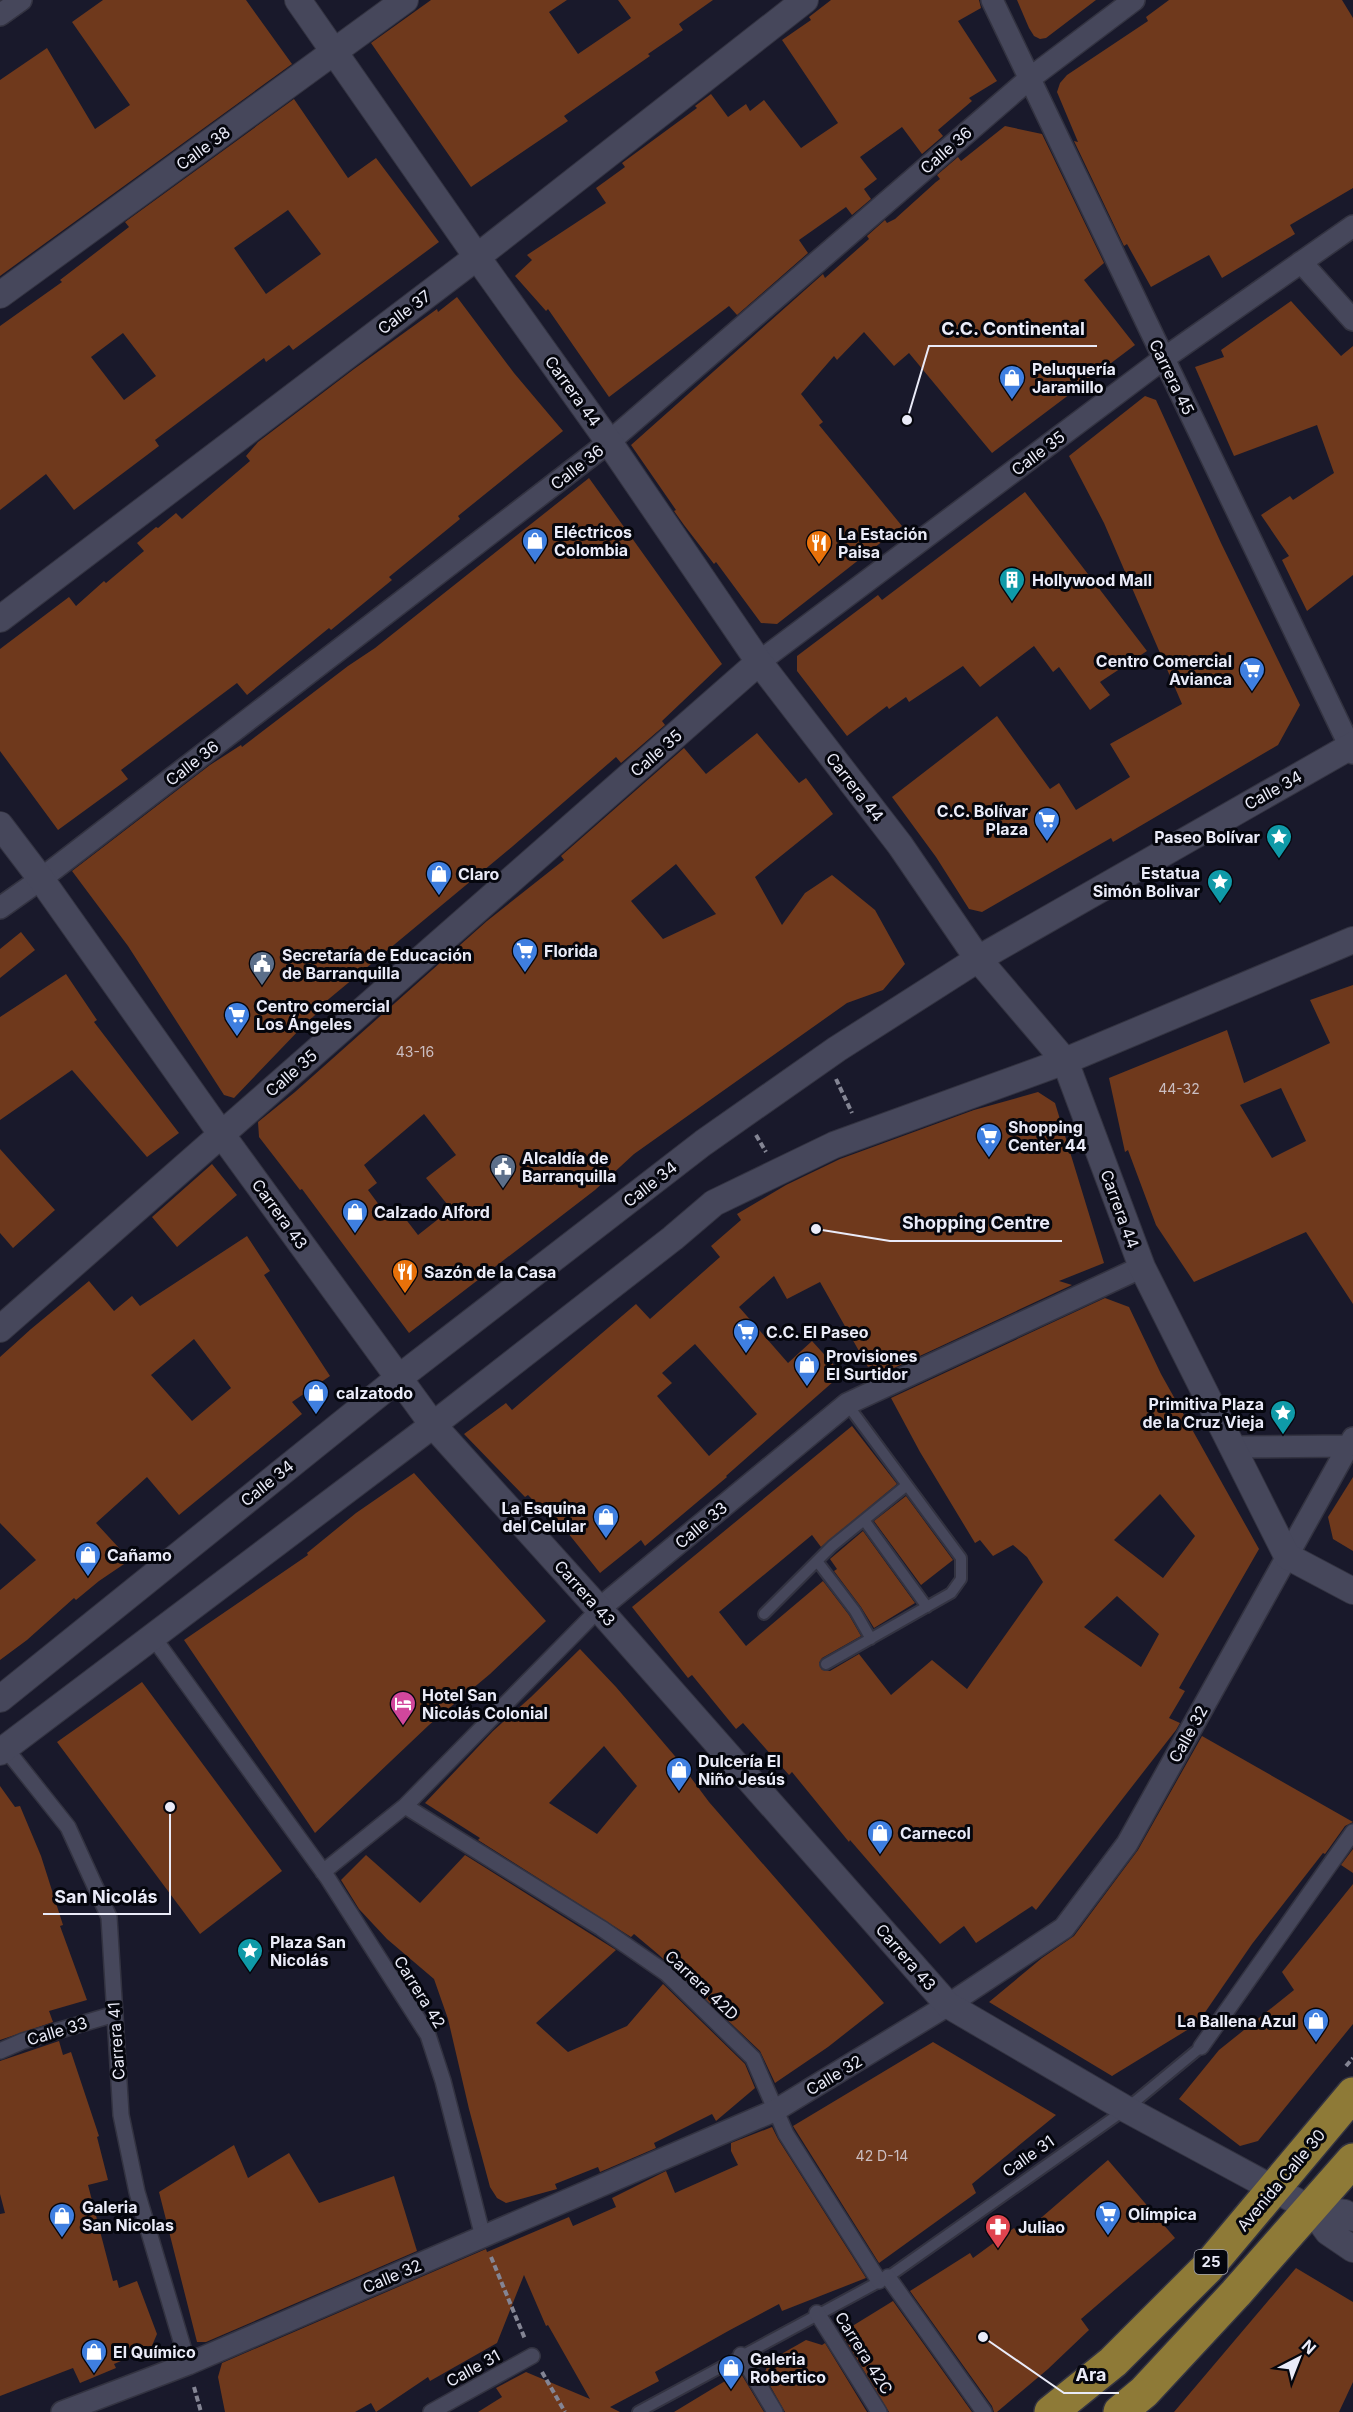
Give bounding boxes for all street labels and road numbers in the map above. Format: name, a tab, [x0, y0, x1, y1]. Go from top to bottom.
street label: Calle 38	[172, 122, 234, 174]
street label: Calle 36	[916, 122, 976, 178]
street label: Calle 37	[374, 286, 434, 338]
street label: Carrera 45	[1145, 336, 1199, 418]
street label: Carrera 44	[541, 352, 605, 430]
street label: Calle 35	[1007, 426, 1069, 480]
street label: Calle 36	[546, 440, 608, 494]
street label: Calle 35	[626, 725, 686, 781]
street label: Calle 36	[161, 736, 223, 790]
street label: Carrera 44	[822, 748, 888, 826]
street label: Calle 34	[1241, 766, 1305, 814]
street label: Calle 35	[261, 1045, 321, 1101]
street label: Calle 34	[619, 1157, 681, 1211]
street label: Carrera 44	[1097, 1167, 1143, 1251]
street label: Carrera 43	[248, 1175, 312, 1253]
street label: Calle 34	[236, 1456, 298, 1510]
street label: Calle 33	[671, 1497, 731, 1553]
street label: Carrera 43	[550, 1556, 620, 1630]
street label: Calle 32	[1164, 1702, 1212, 1766]
street label: Carrera 43	[872, 1920, 940, 1994]
street label: Carrera 42D	[661, 1946, 743, 2024]
street label: Carrera 42	[390, 1952, 450, 2032]
street label: Carrera 41	[103, 2001, 129, 2081]
street label: Calle 33	[24, 2012, 90, 2050]
street label: Calle 32	[802, 2050, 866, 2100]
street label: Avenida Calle 30	[1233, 2125, 1329, 2235]
street label: Calle 31	[998, 2131, 1058, 2181]
road number: 25	[1194, 2250, 1228, 2274]
street label: Calle 32	[360, 2255, 424, 2297]
street label: Carrera 42C	[831, 2308, 897, 2398]
street label: Calle 31	[443, 2345, 503, 2391]

